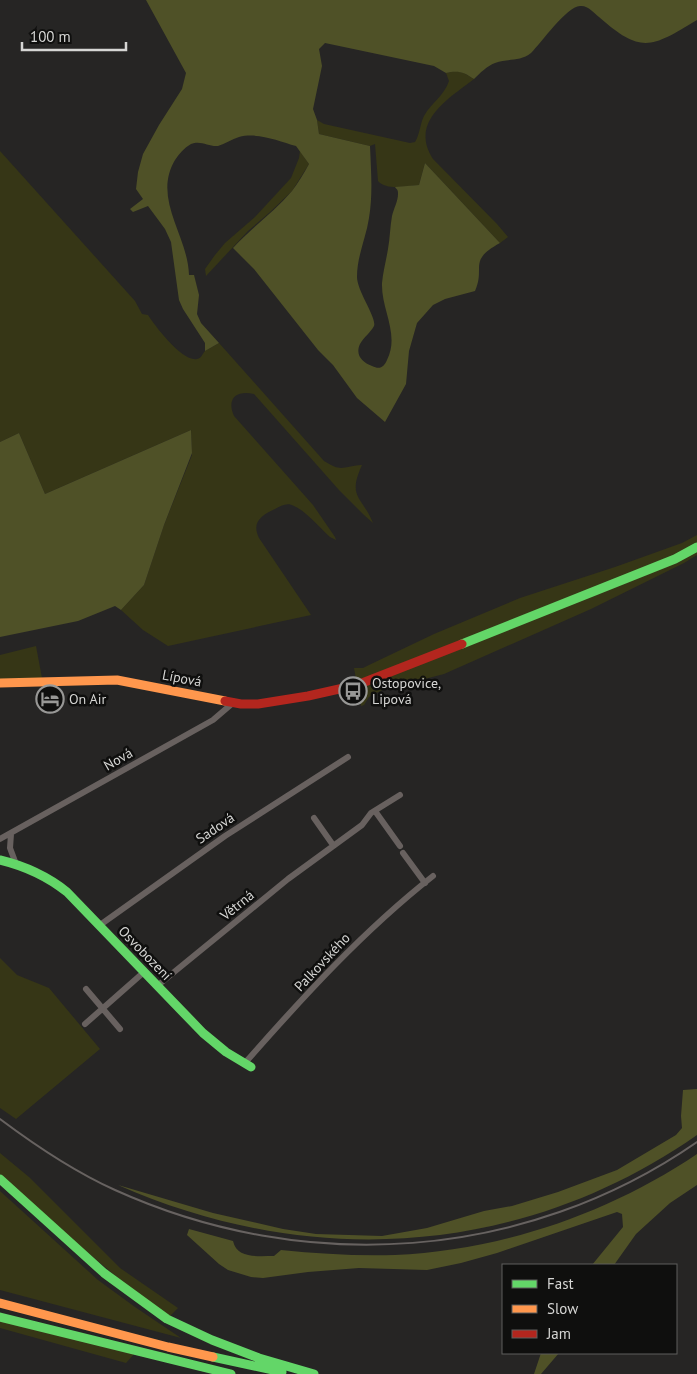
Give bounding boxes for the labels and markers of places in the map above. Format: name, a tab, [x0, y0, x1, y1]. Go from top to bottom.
place label: Ostopovice, Lipová	[372, 674, 441, 708]
bus stop icon: Ostopovice, Lipová	[338, 676, 368, 706]
hotel icon: On Air	[35, 684, 65, 714]
place label: On Air	[69, 690, 106, 708]

